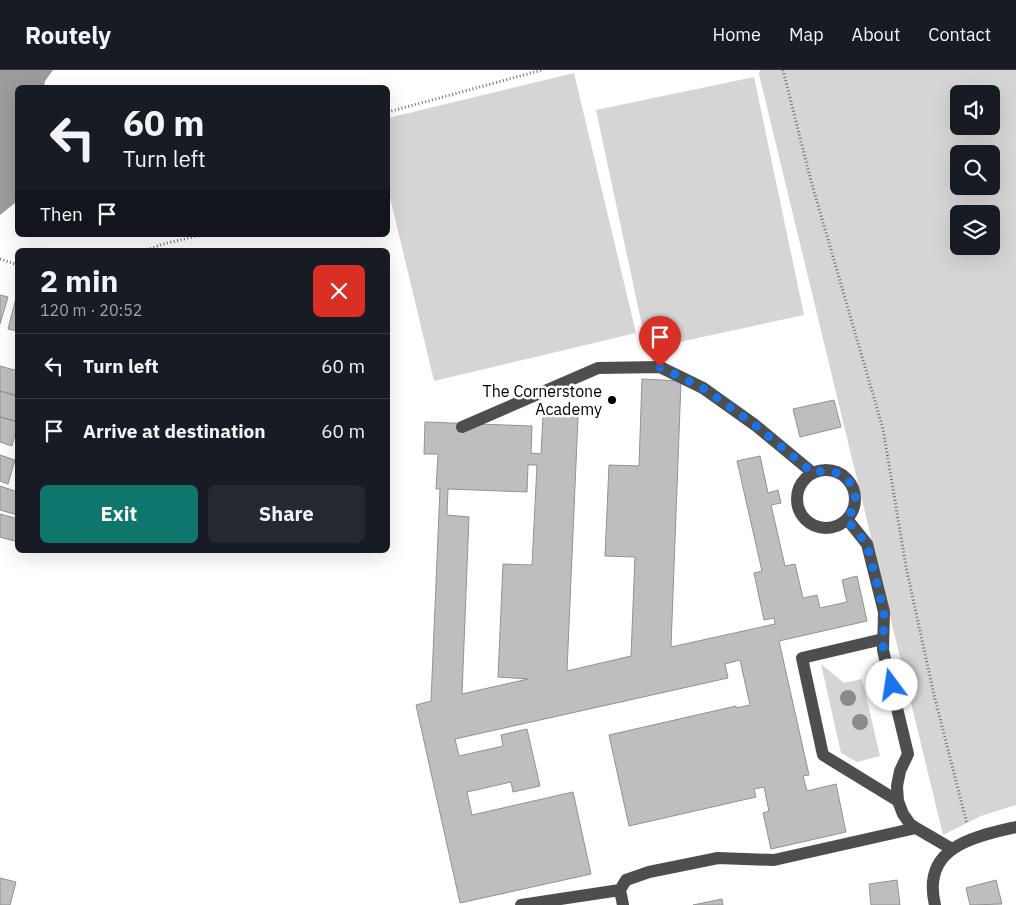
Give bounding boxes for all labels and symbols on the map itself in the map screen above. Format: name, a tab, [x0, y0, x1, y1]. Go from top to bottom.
pin	[639, 316, 681, 367]
place label: The Cornerstone Academy	[483, 381, 602, 419]
marker: The Cornerstone Academy	[606, 394, 618, 406]
position arrow	[865, 658, 917, 710]

